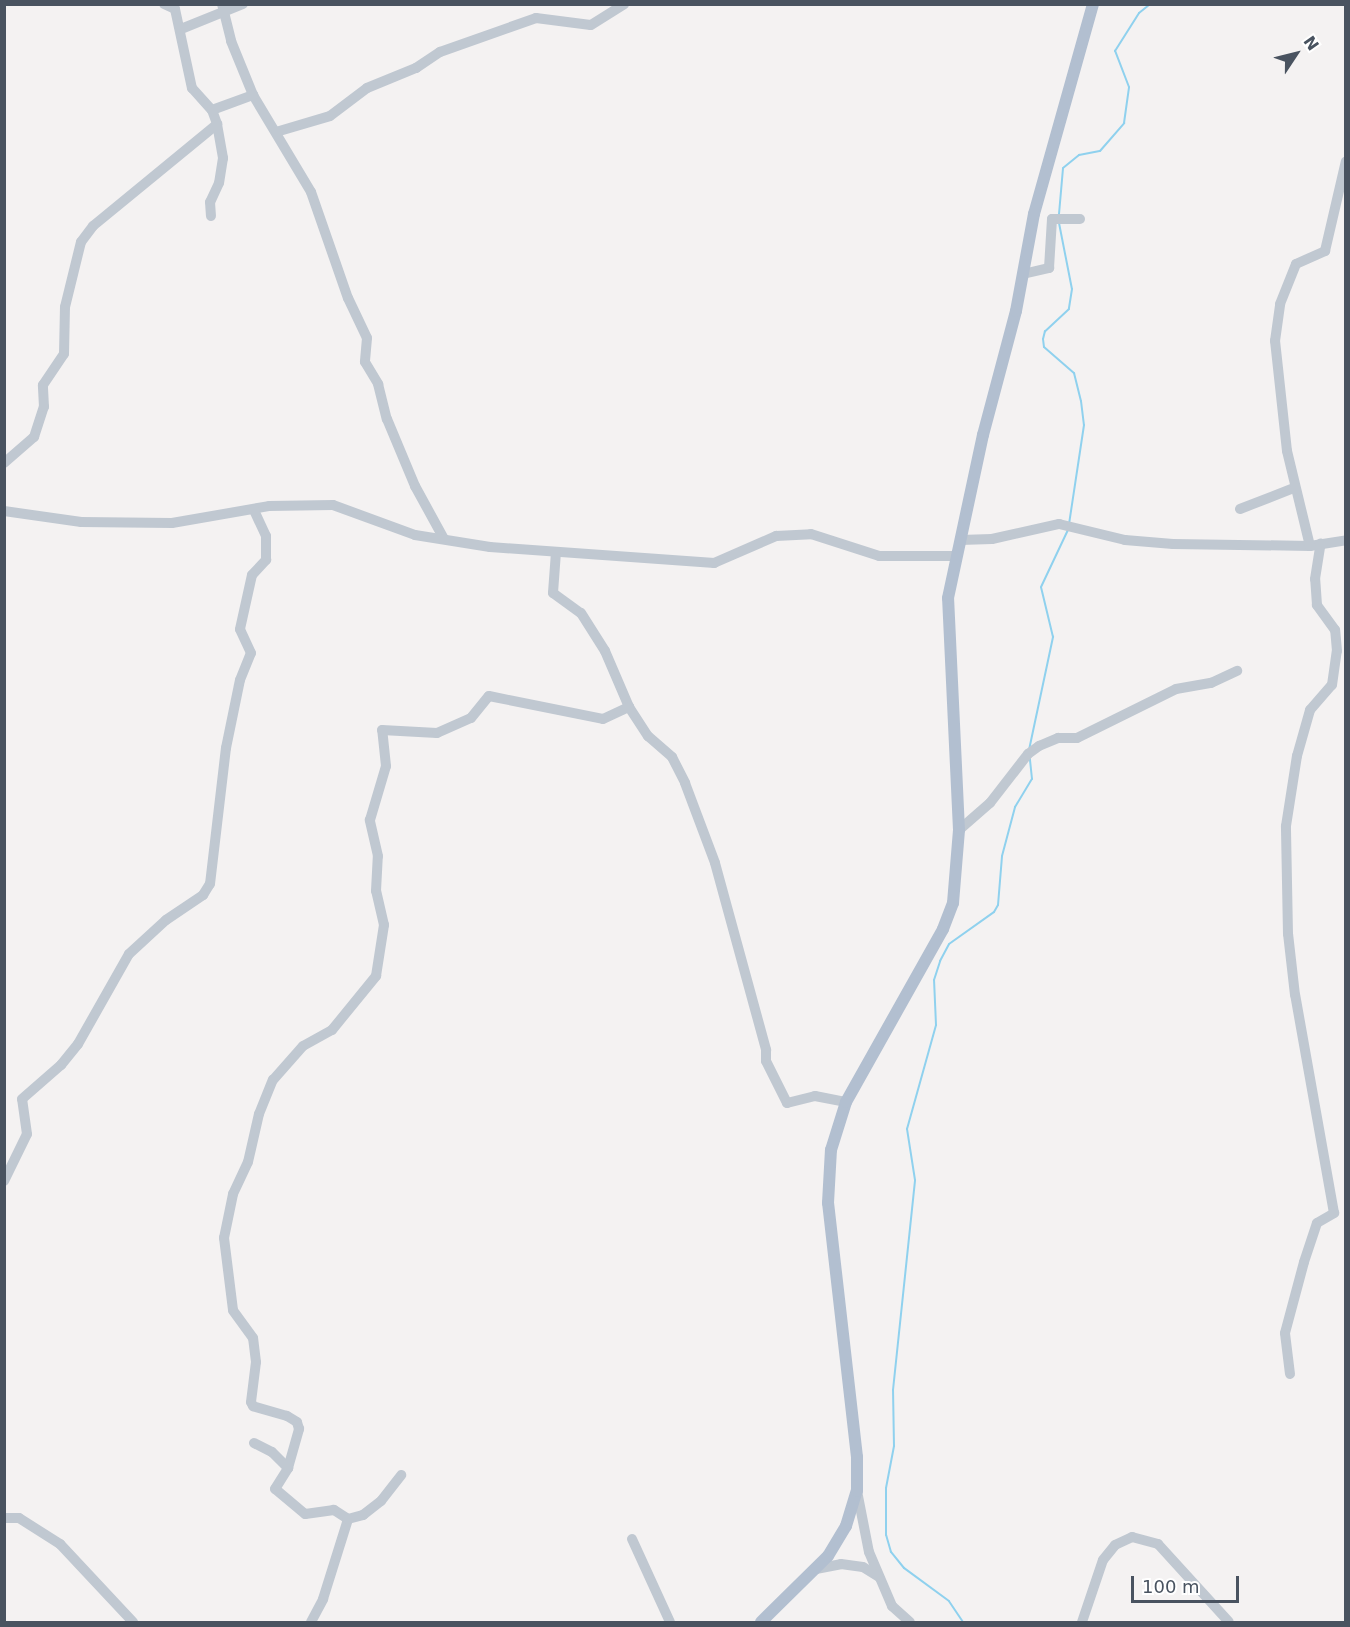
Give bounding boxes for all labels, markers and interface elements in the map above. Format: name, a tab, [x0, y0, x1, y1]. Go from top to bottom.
north arrow	[1266, 24, 1326, 84]
text: N	[1300, 32, 1323, 54]
scale bar	[1134, 1564, 1242, 1602]
text: 100 m	[1142, 1576, 1200, 1597]

